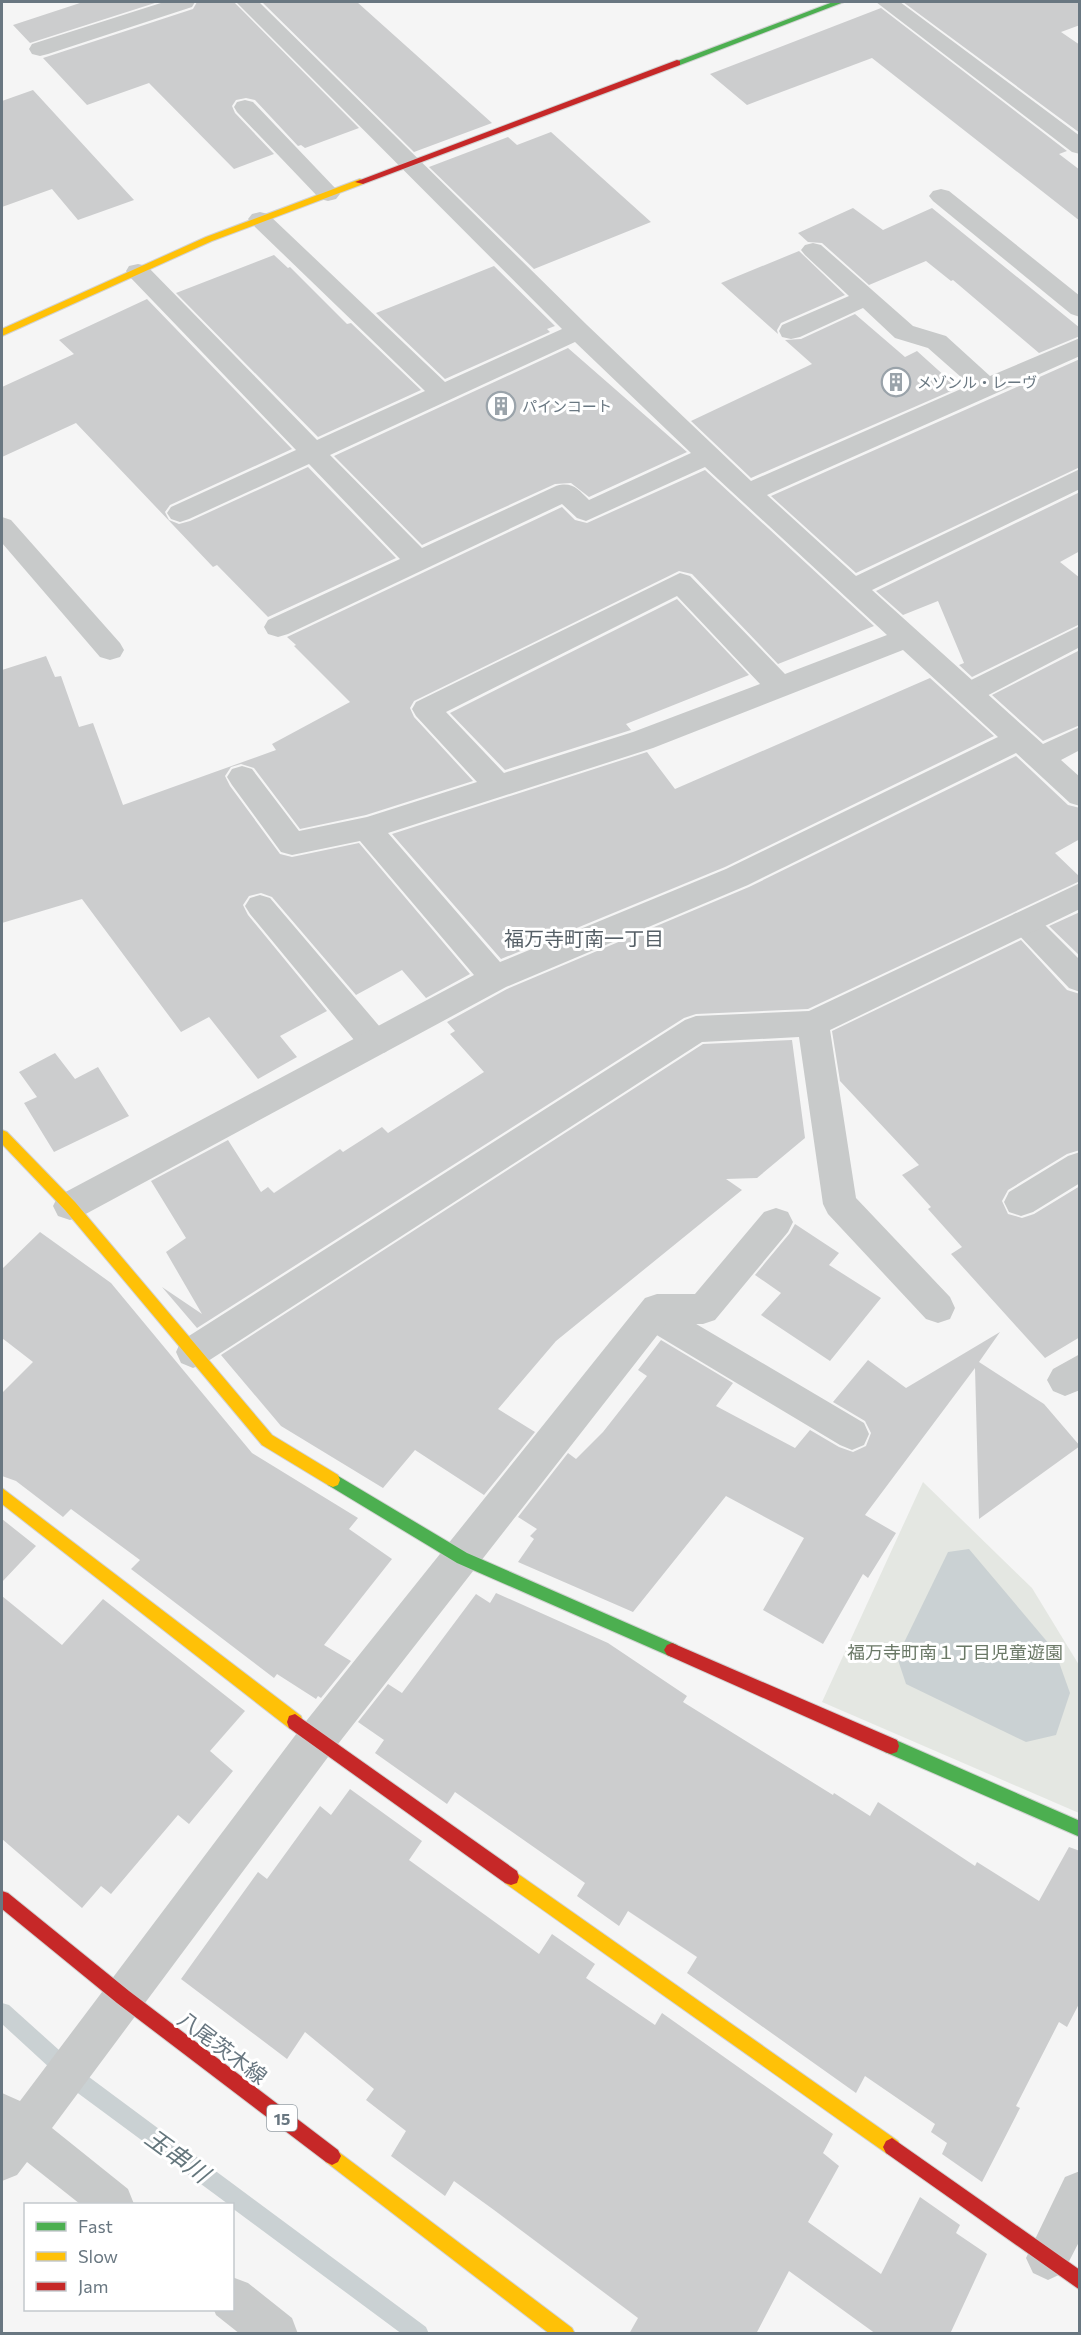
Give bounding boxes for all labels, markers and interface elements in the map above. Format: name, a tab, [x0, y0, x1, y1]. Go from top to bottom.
building icon: メゾンル・レーヴ	[880, 366, 912, 398]
place label: メゾンル・レーヴ	[917, 373, 1037, 391]
building icon: パインコート	[485, 390, 517, 422]
place label: パインコート	[522, 397, 612, 415]
district label: 福万寺町南一丁目	[504, 926, 664, 950]
park label: 福万寺町南１丁目児童遊園	[847, 1641, 1063, 1663]
street label: 八尾茨木線	[174, 2005, 272, 2089]
road number: 15	[267, 2105, 297, 2131]
water label: 玉串川	[140, 2122, 218, 2190]
legend	[24, 2203, 234, 2311]
text: Fast	[78, 2215, 113, 2237]
text: Slow	[78, 2245, 118, 2267]
text: Jam	[78, 2275, 108, 2297]

